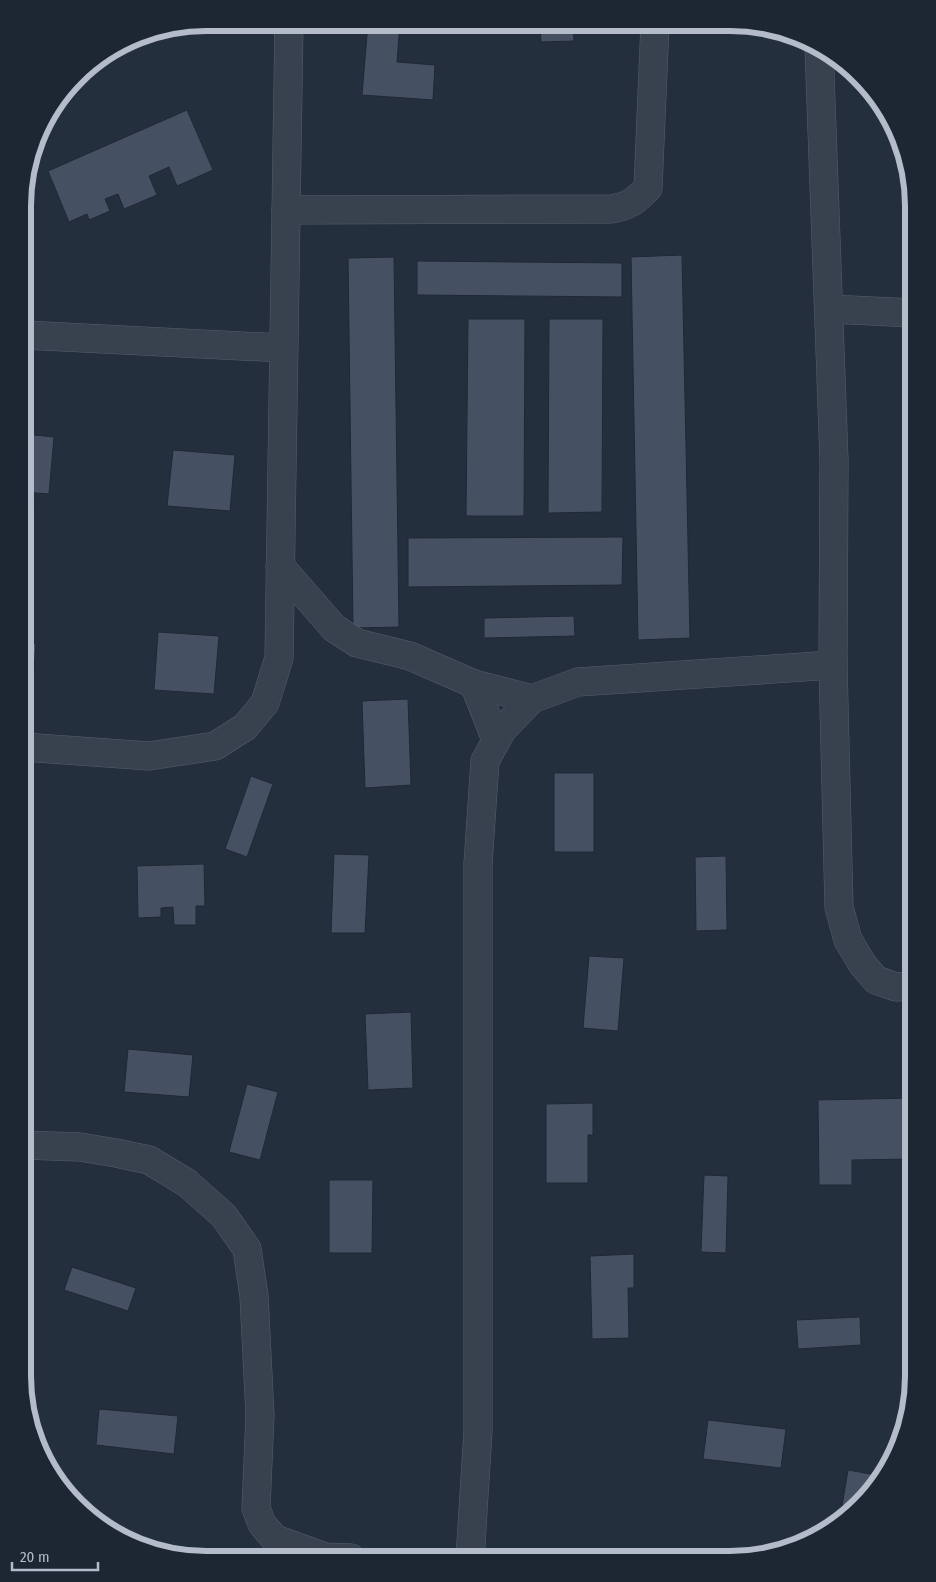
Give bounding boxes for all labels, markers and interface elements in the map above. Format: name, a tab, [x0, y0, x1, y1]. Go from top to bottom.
scale bar	[12, 1540, 99, 1572]
text: 20 m	[20, 1548, 50, 1566]

